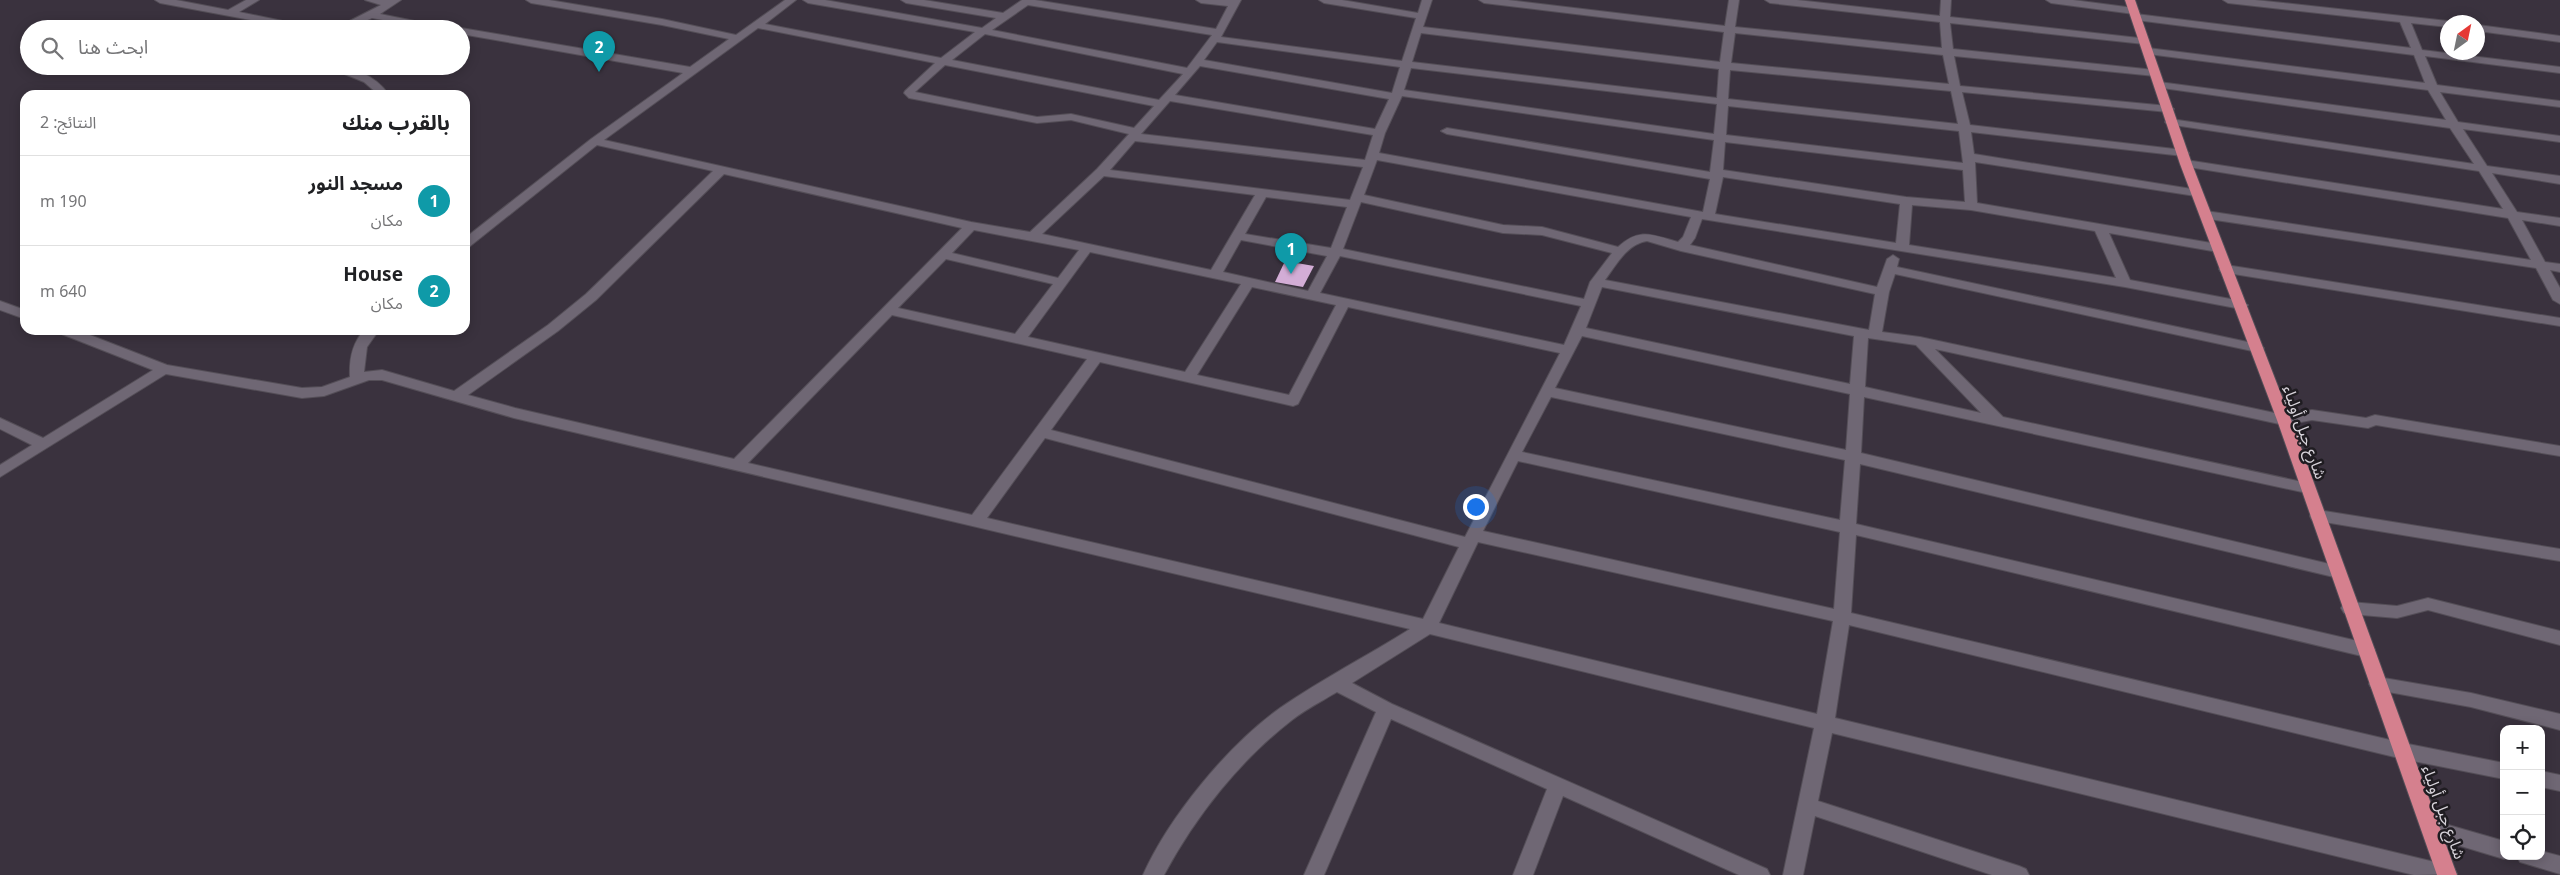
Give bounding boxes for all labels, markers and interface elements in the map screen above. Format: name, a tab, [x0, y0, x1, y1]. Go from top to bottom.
north arrow	[2440, 15, 2485, 60]
search box	[20, 20, 470, 75]
pin: 2	[583, 31, 615, 72]
icon: search	[38, 34, 66, 62]
text: ابحث هنا	[78, 34, 148, 60]
text: بالقرب منك	[342, 108, 450, 136]
text: النتائج: 2	[40, 111, 96, 133]
text: مسجد النور	[309, 170, 403, 196]
text: 190 m	[40, 190, 87, 212]
text: 1	[429, 190, 439, 212]
text: مكان	[371, 209, 403, 231]
pin: 1	[1275, 233, 1307, 274]
text: House	[343, 261, 403, 287]
text: 640 m	[40, 280, 87, 302]
text: 2	[429, 280, 439, 302]
text: مكان	[371, 292, 403, 314]
street label: شارع جبل أولياء	[2276, 382, 2332, 483]
your location	[1463, 494, 1489, 520]
map controls	[2500, 725, 2545, 860]
button: +	[2500, 725, 2545, 770]
street label: شارع جبل أولياء	[2415, 762, 2471, 863]
button: −	[2500, 770, 2545, 815]
button: locate	[2500, 815, 2545, 860]

